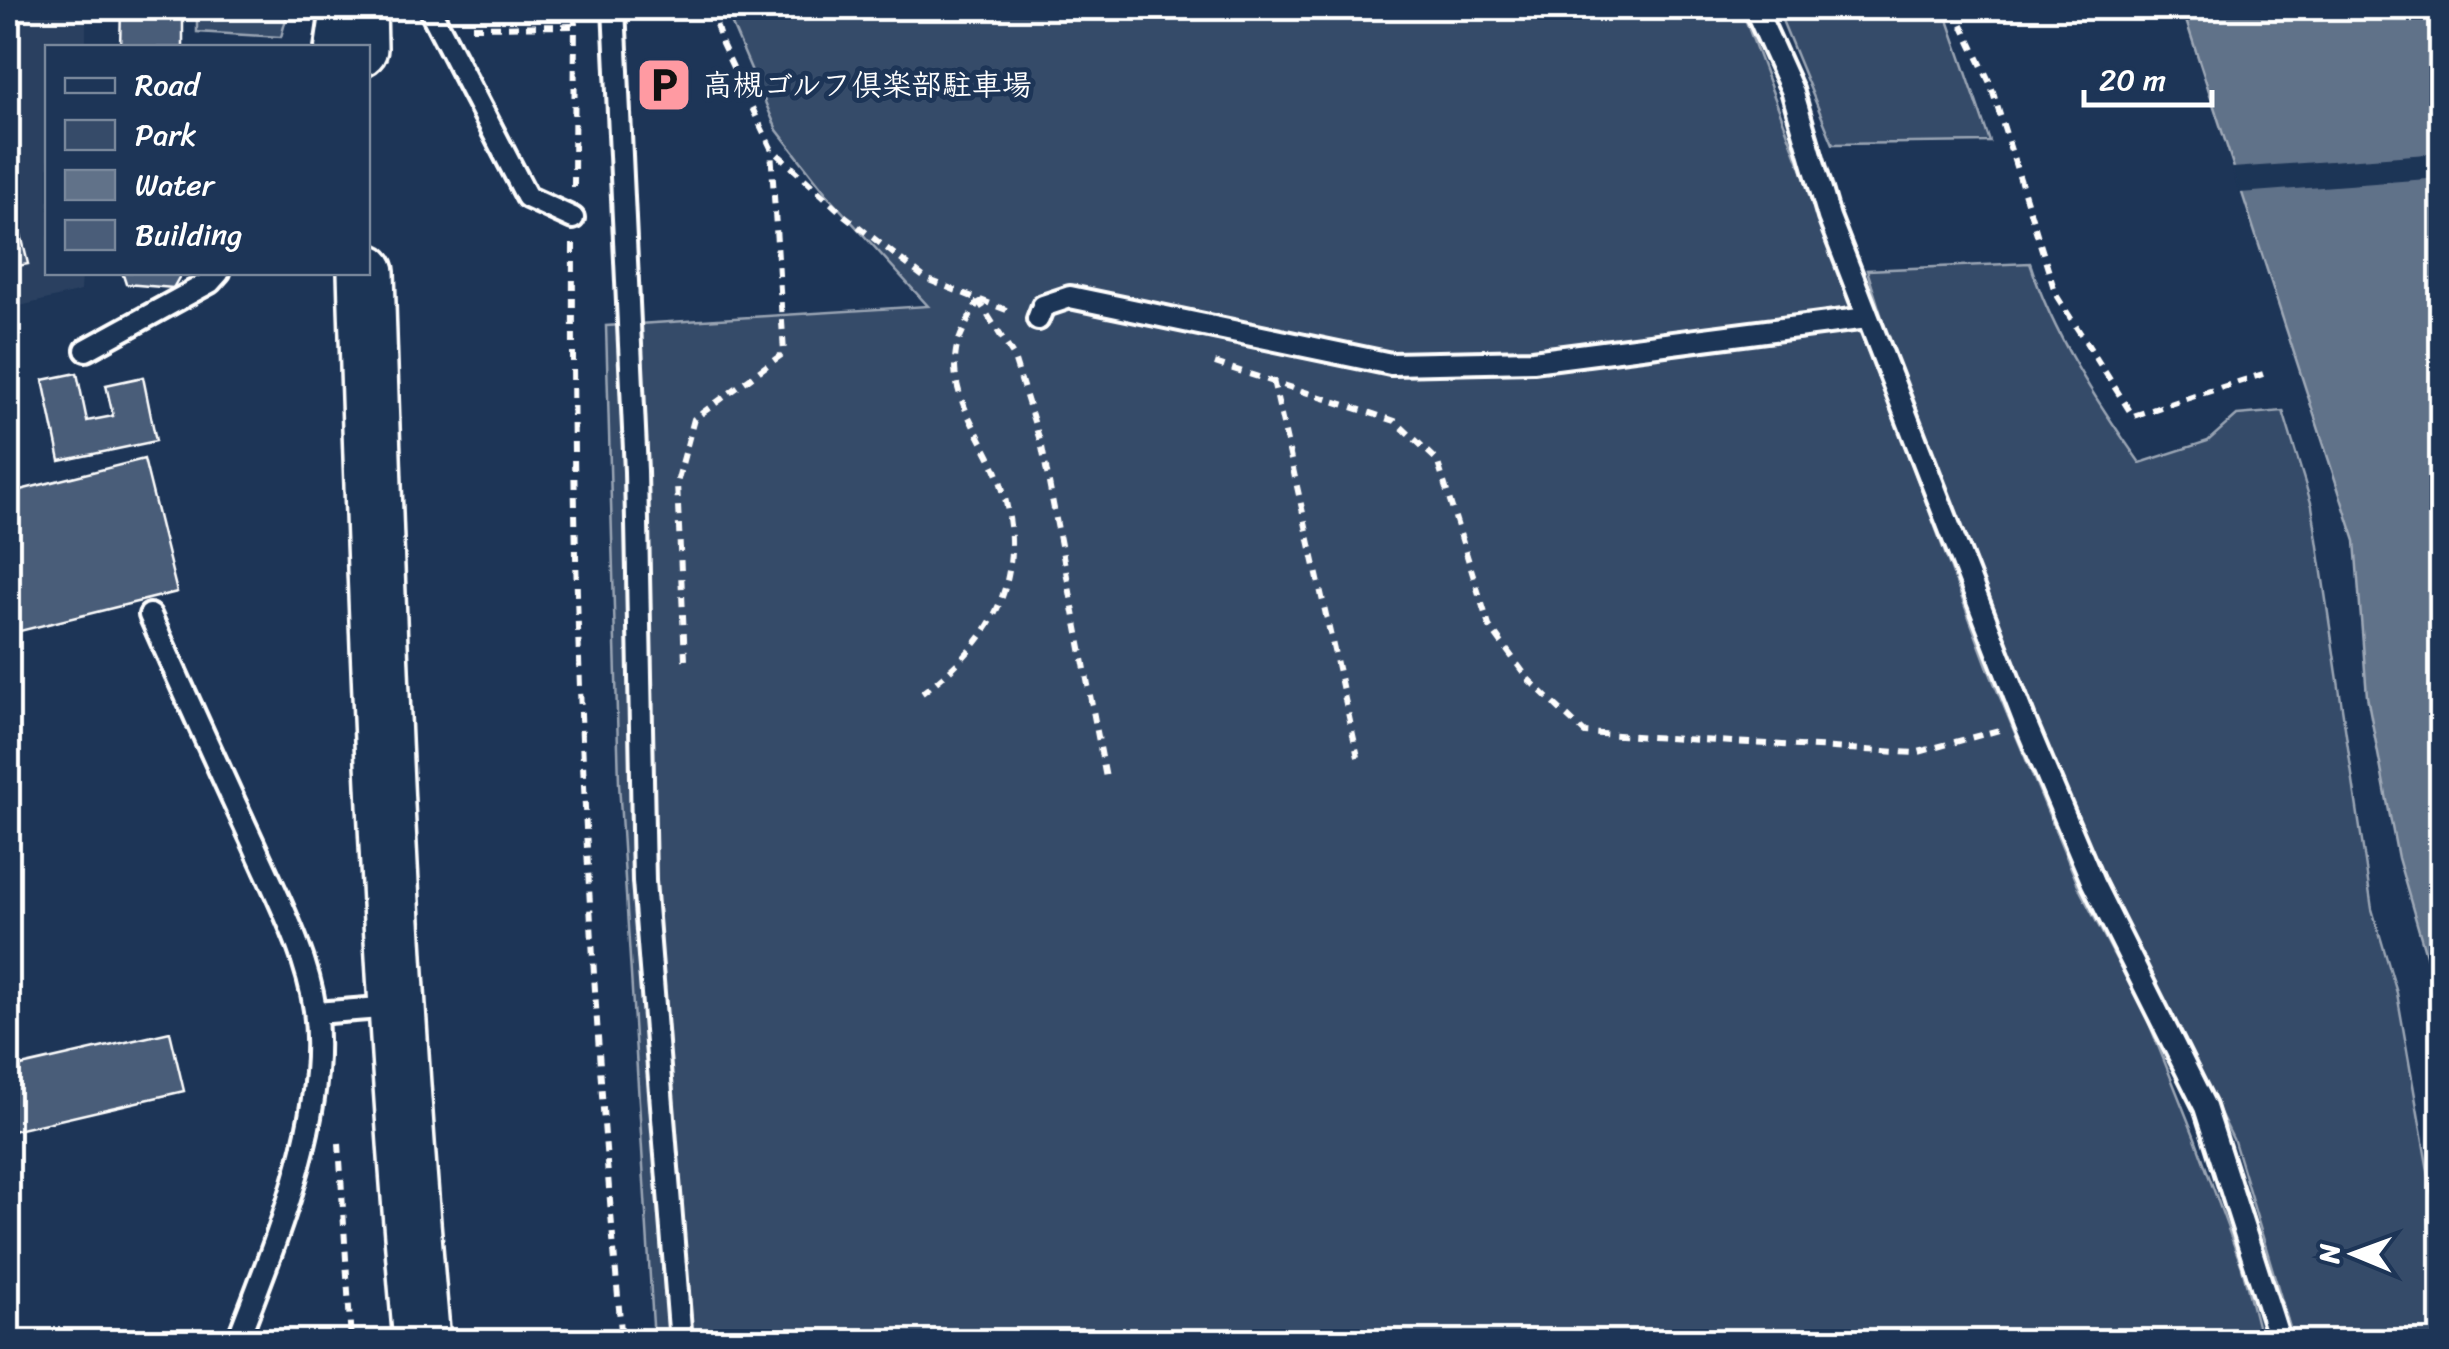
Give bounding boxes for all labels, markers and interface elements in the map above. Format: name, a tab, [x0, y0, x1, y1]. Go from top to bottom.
legend	[45, 45, 370, 275]
scale bar	[2084, 45, 2212, 107]
text: 20 m	[2099, 53, 2166, 107]
parking icon: 高槻ゴルフ倶楽部駐車場	[634, 55, 694, 115]
text: Road	[135, 58, 202, 112]
place label: 高槻ゴルフ倶楽部駐車場	[703, 58, 1032, 112]
text: Park	[135, 108, 197, 162]
text: Water	[135, 158, 216, 212]
text: Building	[135, 208, 242, 262]
north arrow	[2304, 1204, 2404, 1304]
text: N	[2305, 1243, 2354, 1265]

